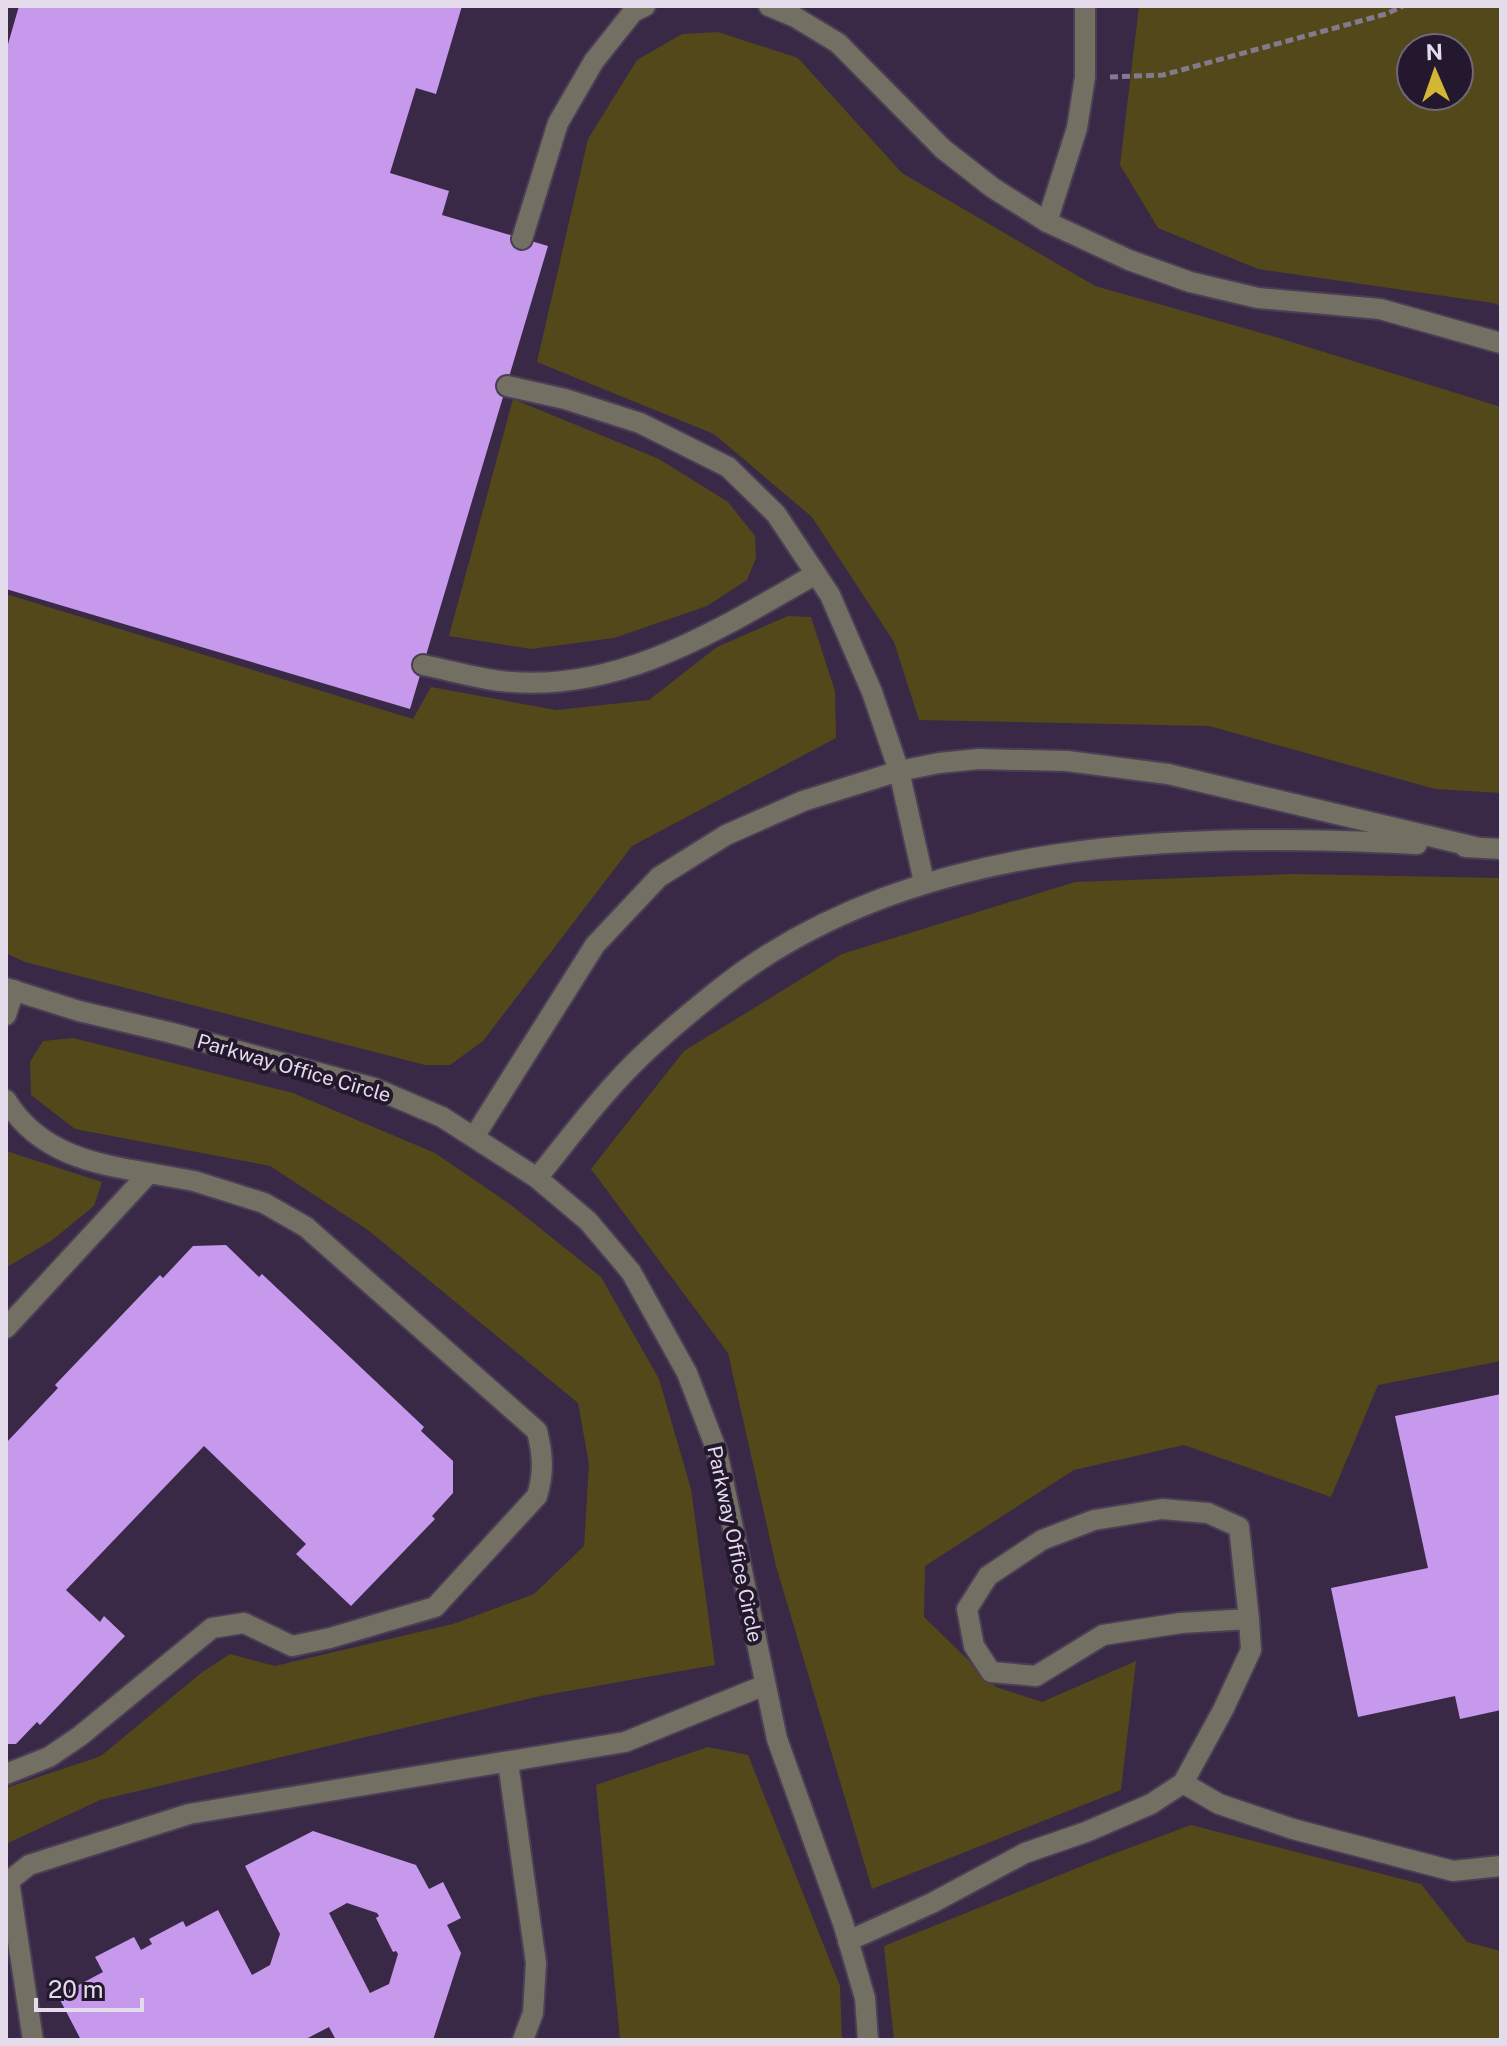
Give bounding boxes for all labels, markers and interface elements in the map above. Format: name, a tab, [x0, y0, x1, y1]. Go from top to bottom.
north arrow	[1395, 32, 1475, 112]
text: N	[1425, 39, 1443, 65]
street label: Parkway Office Circle	[194, 1029, 394, 1107]
street label: Parkway Office Circle	[702, 1444, 768, 1644]
scale bar	[36, 1962, 142, 2012]
text: 20 m	[48, 1975, 104, 2003]

